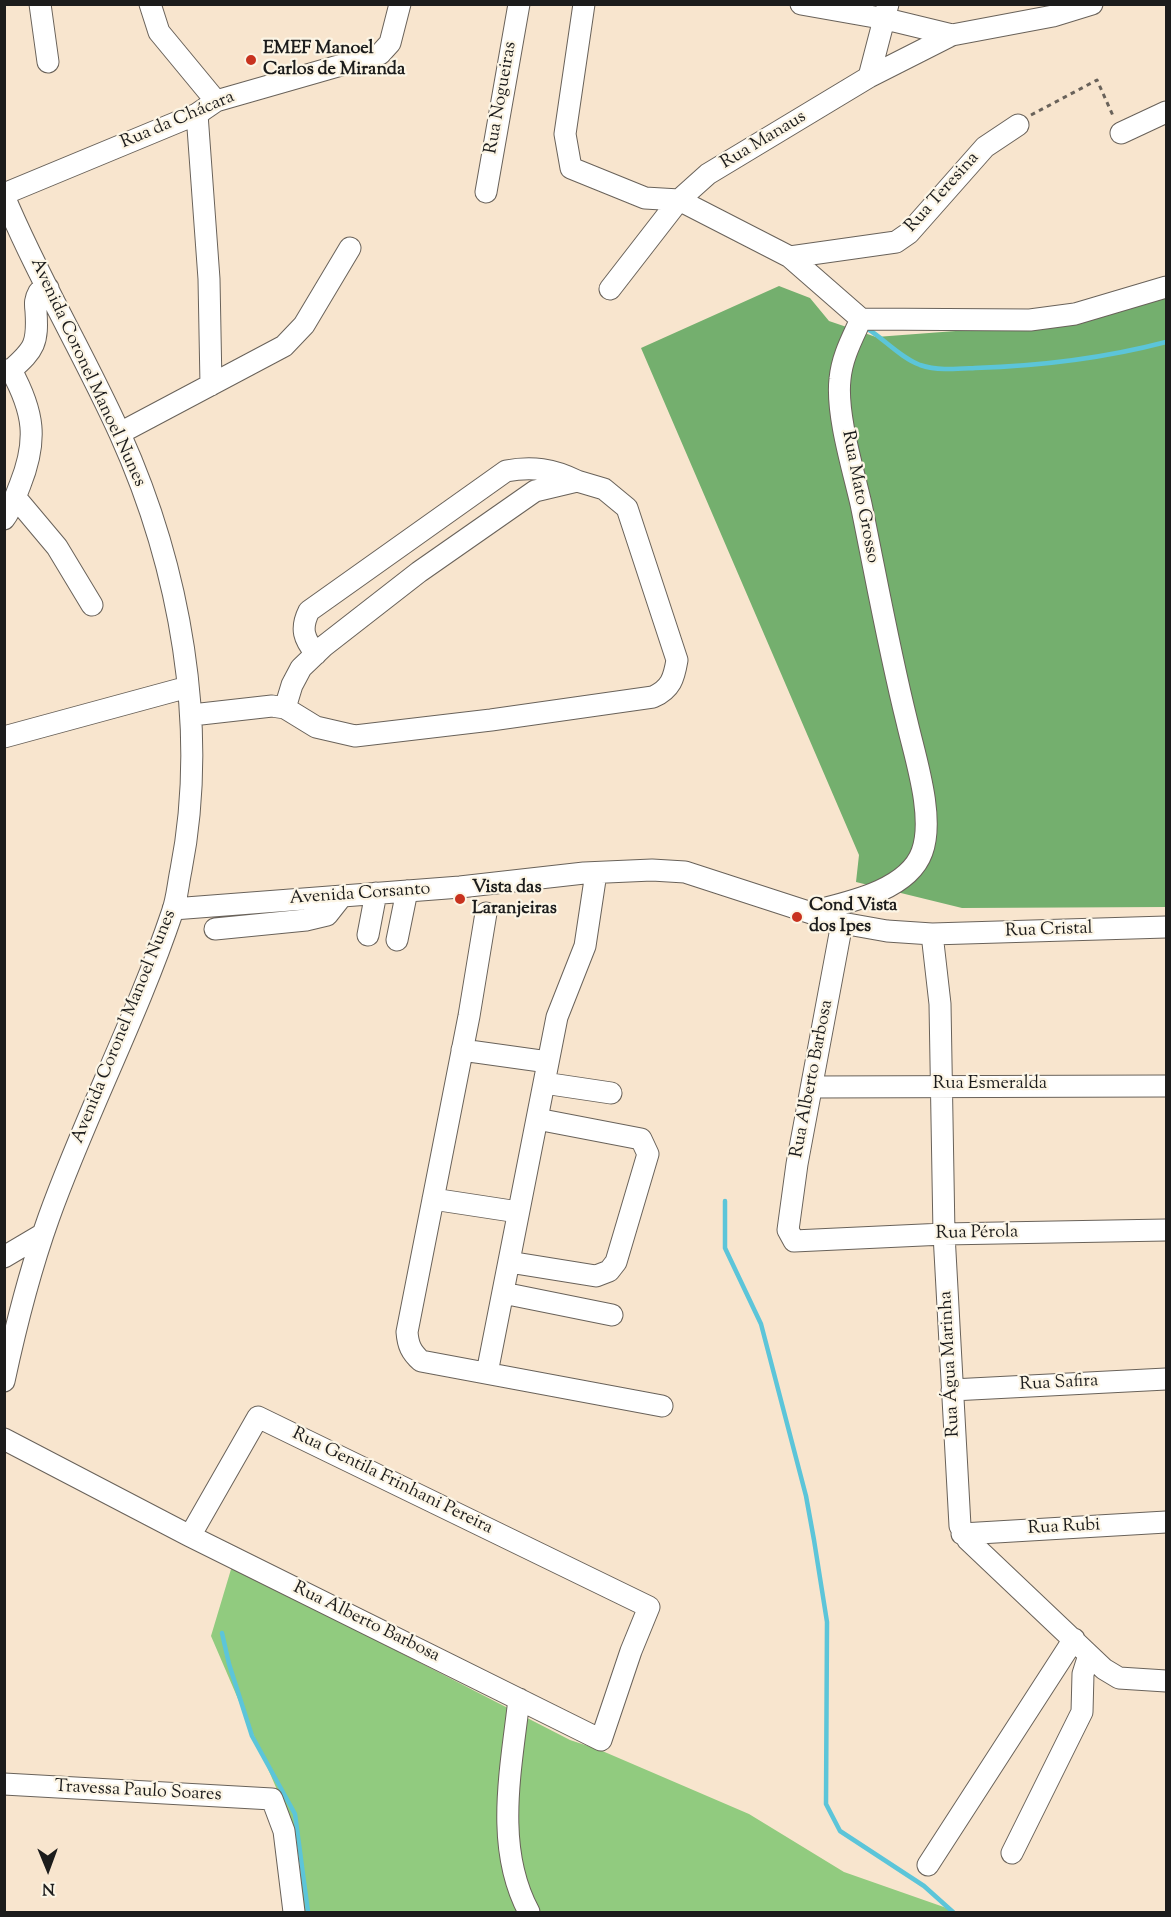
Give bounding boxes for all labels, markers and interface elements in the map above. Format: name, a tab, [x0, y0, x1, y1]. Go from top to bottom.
place label: EMEF Manoel Carlos de Miranda	[263, 39, 405, 82]
street label: Rua Nogueiras	[482, 40, 522, 156]
marker: EMEF Manoel Carlos de Miranda	[244, 53, 258, 67]
street label: Rua da Chácara	[118, 87, 238, 155]
street label: Rua Manaus	[717, 107, 811, 175]
street label: Rua Teresina	[901, 148, 985, 238]
street label: Avenida Coronel Manoel Nunes	[24, 255, 150, 491]
street label: Rua Mato Grosso	[836, 429, 882, 565]
place label: Vista das Laranjeiras	[472, 878, 557, 920]
street label: Avenida Corsanto	[289, 879, 431, 911]
marker: Vista das Laranjeiras	[453, 892, 467, 906]
place label: Cond Vista dos Ipes	[809, 896, 897, 938]
street label: Avenida Coronel Manoel Nunes	[68, 907, 182, 1147]
marker: Cond Vista dos Ipes	[790, 910, 804, 924]
street label: Rua Cristal	[1005, 919, 1093, 943]
street label: Rua Alberto Barbosa	[787, 998, 839, 1160]
street label: Rua Esmeralda	[933, 1074, 1047, 1096]
street label: Rua Pérola	[936, 1222, 1018, 1246]
street label: Rua Água Marinha	[936, 1290, 966, 1438]
street label: Rua Safira	[1019, 1371, 1099, 1397]
street label: Rua Gentila Frinhani Pereira	[288, 1424, 496, 1540]
street label: Rua Rubi	[1027, 1515, 1101, 1541]
street label: Rua Alberto Barbosa	[289, 1578, 443, 1668]
street label: Travessa Paulo Soares	[54, 1777, 222, 1807]
north arrow	[18, 1839, 78, 1899]
text: N	[42, 1876, 55, 1899]

